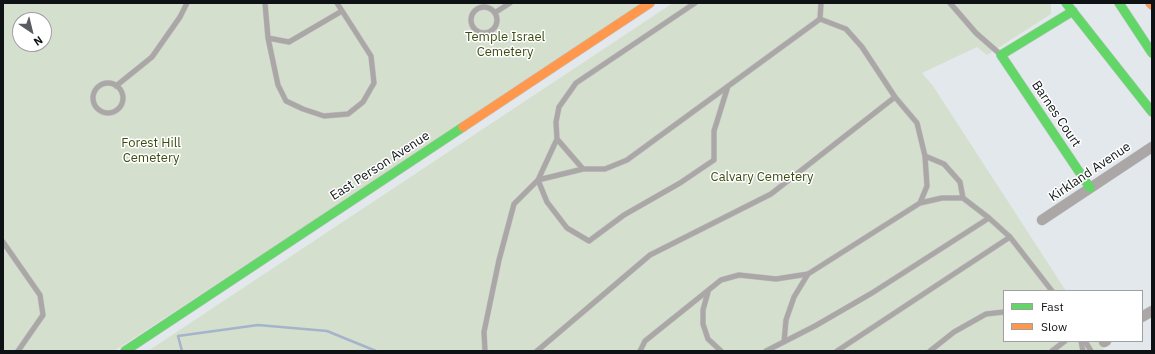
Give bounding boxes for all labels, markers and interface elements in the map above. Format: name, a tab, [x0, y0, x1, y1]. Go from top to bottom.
north arrow	[12, 12, 52, 52]
park label: Temple Israel Cemetery	[465, 29, 545, 60]
text: N	[31, 33, 46, 49]
street label: Barnes Court	[1028, 78, 1084, 150]
street label: East Person Avenue	[327, 128, 433, 204]
park label: Forest Hill Cemetery	[121, 135, 181, 166]
street label: Kirkland Avenue	[1046, 139, 1134, 205]
park label: Calvary Cemetery	[711, 169, 813, 185]
legend	[1003, 290, 1143, 342]
text: Fast	[1041, 299, 1064, 314]
text: Slow	[1041, 319, 1067, 334]

